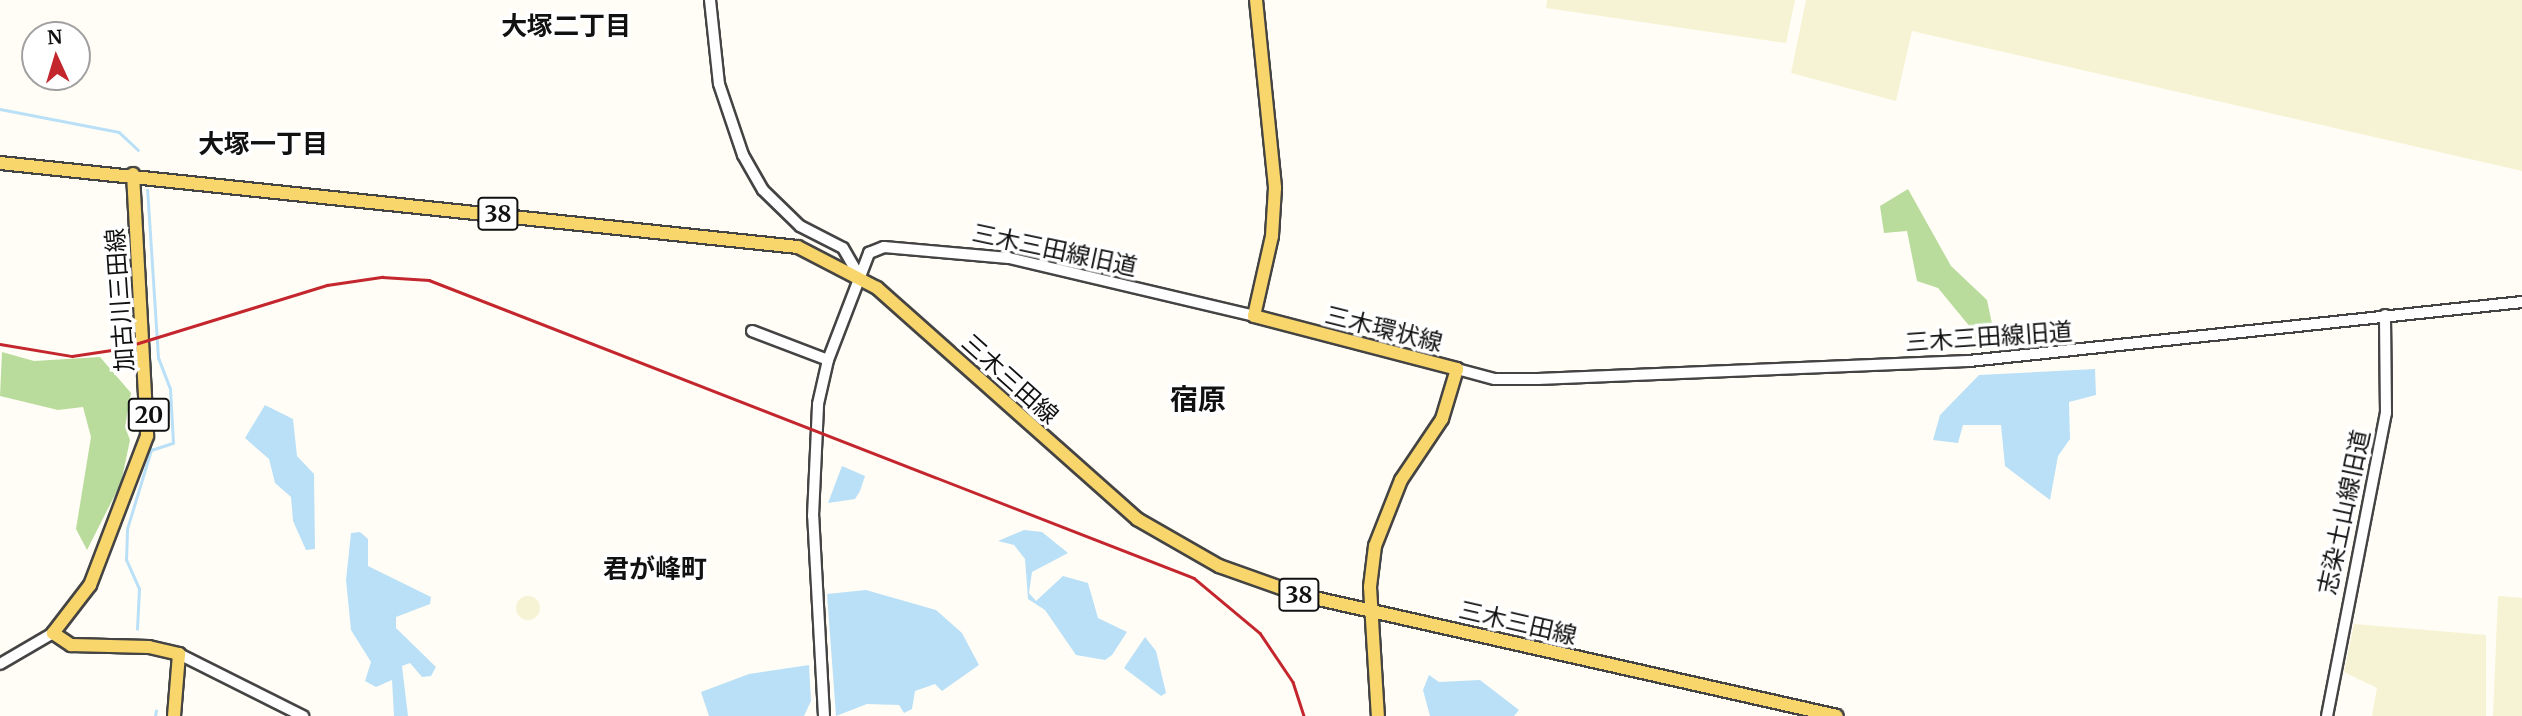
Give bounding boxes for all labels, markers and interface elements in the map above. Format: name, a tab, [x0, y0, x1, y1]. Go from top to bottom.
district label: 大塚二丁目	[501, 10, 631, 42]
north arrow	[21, 21, 91, 91]
text: N	[46, 25, 63, 50]
district label: 大塚一丁目	[198, 128, 328, 160]
road number: 38	[477, 195, 519, 234]
street label: 三木三田線旧道	[970, 218, 1140, 282]
street label: 加古川三田線	[101, 227, 139, 373]
street label: 三木環状線	[1322, 301, 1446, 357]
street label: 三木三田線旧道	[1904, 317, 2074, 357]
street label: 三木三田線	[956, 328, 1064, 430]
district label: 宿原	[1170, 382, 1226, 416]
road number: 20	[126, 396, 172, 434]
street label: 志染土山線旧道	[2312, 427, 2376, 597]
district label: 君が峰町	[603, 553, 707, 585]
road number: 38	[1278, 576, 1320, 614]
street label: 三木三田線	[1456, 595, 1580, 651]

